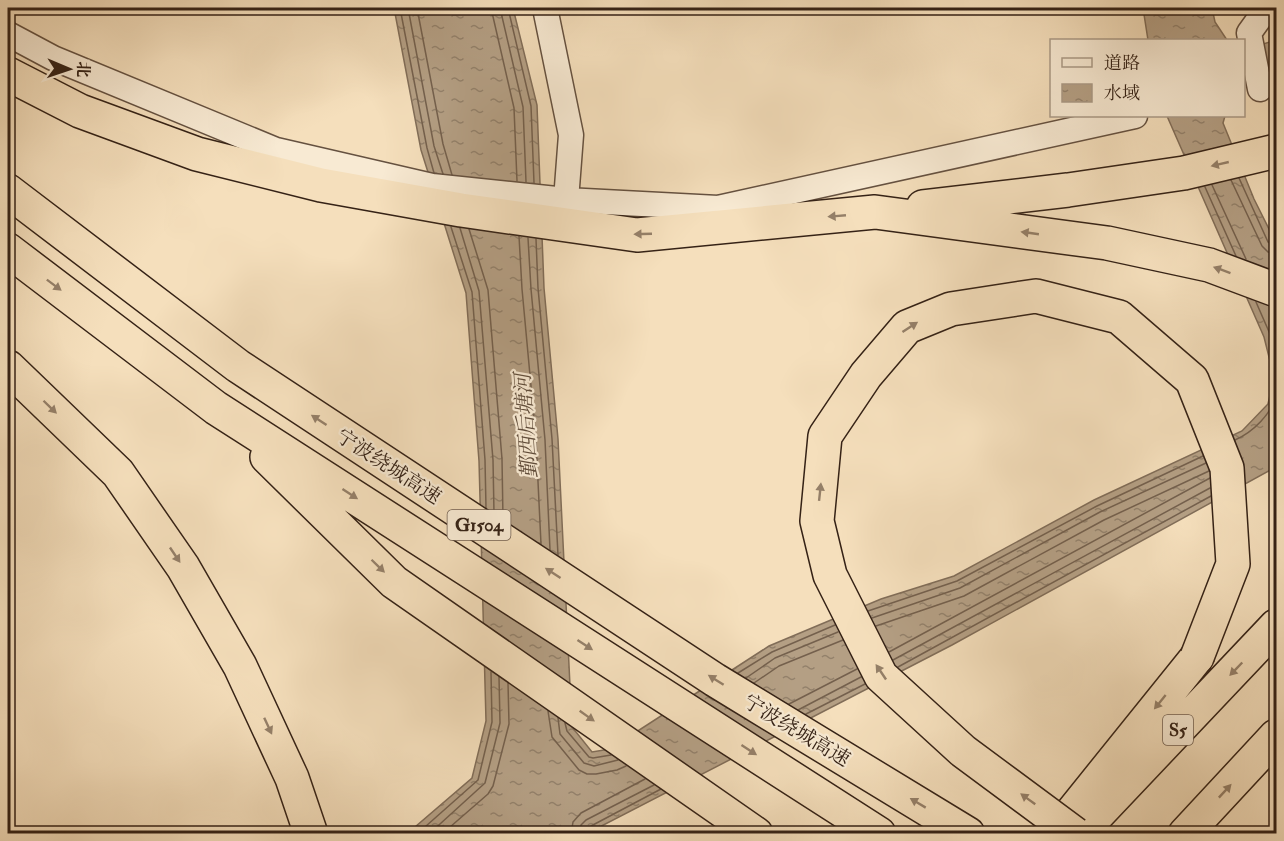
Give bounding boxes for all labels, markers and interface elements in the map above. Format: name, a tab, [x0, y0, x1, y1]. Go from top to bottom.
north arrow	[39, 39, 99, 99]
legend	[1050, 39, 1245, 117]
text: 道路	[1104, 52, 1140, 75]
text: 北	[73, 61, 93, 78]
text: 水域	[1104, 82, 1140, 105]
one-way arrow	[1210, 160, 1229, 170]
one-way arrow	[827, 211, 846, 221]
one-way arrow	[1021, 228, 1040, 238]
one-way arrow	[633, 229, 652, 238]
one-way arrow	[1212, 264, 1230, 274]
one-way arrow	[46, 279, 62, 291]
one-way arrow	[902, 322, 919, 333]
water label: 鄞西后塘河	[509, 369, 544, 479]
one-way arrow	[42, 400, 56, 414]
one-way arrow	[311, 415, 327, 426]
street label: 宁波绕城高速	[332, 423, 446, 510]
one-way arrow	[815, 482, 825, 501]
one-way arrow	[342, 489, 358, 500]
road number: G1504	[448, 510, 510, 540]
one-way arrow	[169, 547, 181, 563]
one-way arrow	[371, 559, 385, 573]
one-way arrow	[545, 567, 561, 579]
one-way arrow	[577, 639, 593, 650]
one-way arrow	[1229, 661, 1243, 676]
one-way arrow	[875, 664, 886, 681]
one-way arrow	[708, 674, 724, 685]
street label: 宁波绕城高速	[739, 689, 855, 772]
one-way arrow	[1154, 694, 1167, 710]
one-way arrow	[579, 710, 595, 722]
road number: S5	[1163, 715, 1193, 745]
one-way arrow	[264, 718, 273, 735]
one-way arrow	[741, 745, 757, 756]
one-way arrow	[1218, 784, 1231, 799]
one-way arrow	[1020, 793, 1035, 805]
one-way arrow	[910, 798, 926, 809]

